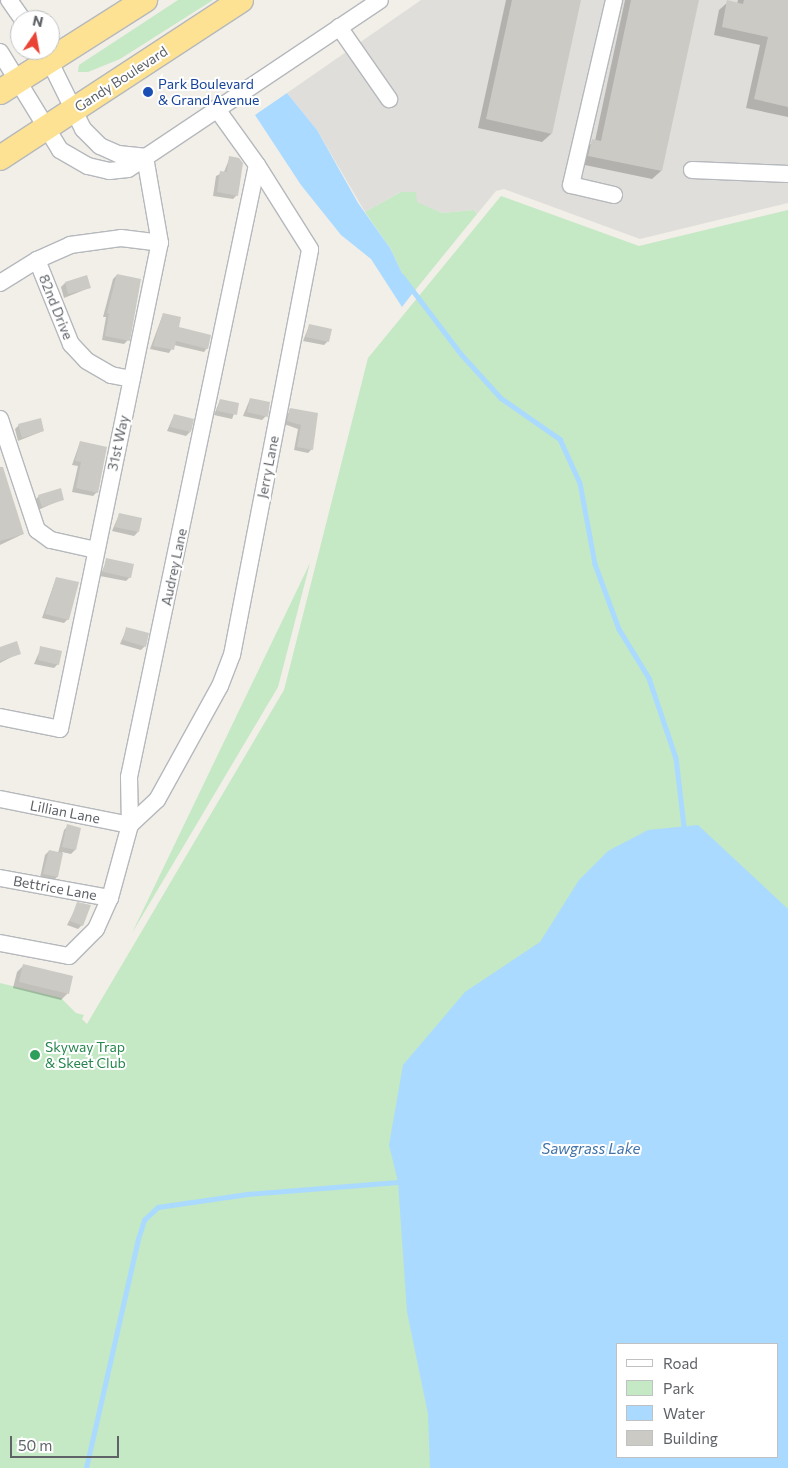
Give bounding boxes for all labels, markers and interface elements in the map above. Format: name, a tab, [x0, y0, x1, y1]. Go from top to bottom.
north arrow	[10, 10, 60, 60]
text: N	[31, 11, 45, 30]
street label: Gandy Boulevard	[71, 43, 171, 115]
place label: Park Boulevard & Grand Avenue	[158, 76, 259, 108]
marker: Park Boulevard & Grand Avenue	[142, 86, 154, 98]
street label: 82nd Drive	[35, 272, 77, 342]
street label: 31st Way	[104, 414, 132, 472]
street label: Jerry Lane	[254, 434, 282, 500]
street label: Audrey Lane	[158, 527, 190, 607]
street label: Lillian Lane	[29, 797, 101, 827]
street label: Bettrice Lane	[12, 872, 98, 904]
place label: Skyway Trap & Skeet Club	[45, 1039, 126, 1072]
marker: Skyway Trap & Skeet Club	[29, 1049, 41, 1061]
water label: Sawgrass Lake	[542, 1140, 640, 1158]
legend	[616, 1343, 778, 1458]
text: Road	[663, 1354, 698, 1372]
text: Park	[663, 1379, 694, 1397]
text: Water	[663, 1404, 705, 1422]
scale bar	[12, 1426, 121, 1458]
text: Building	[663, 1429, 718, 1447]
text: 50 m	[18, 1436, 52, 1454]

